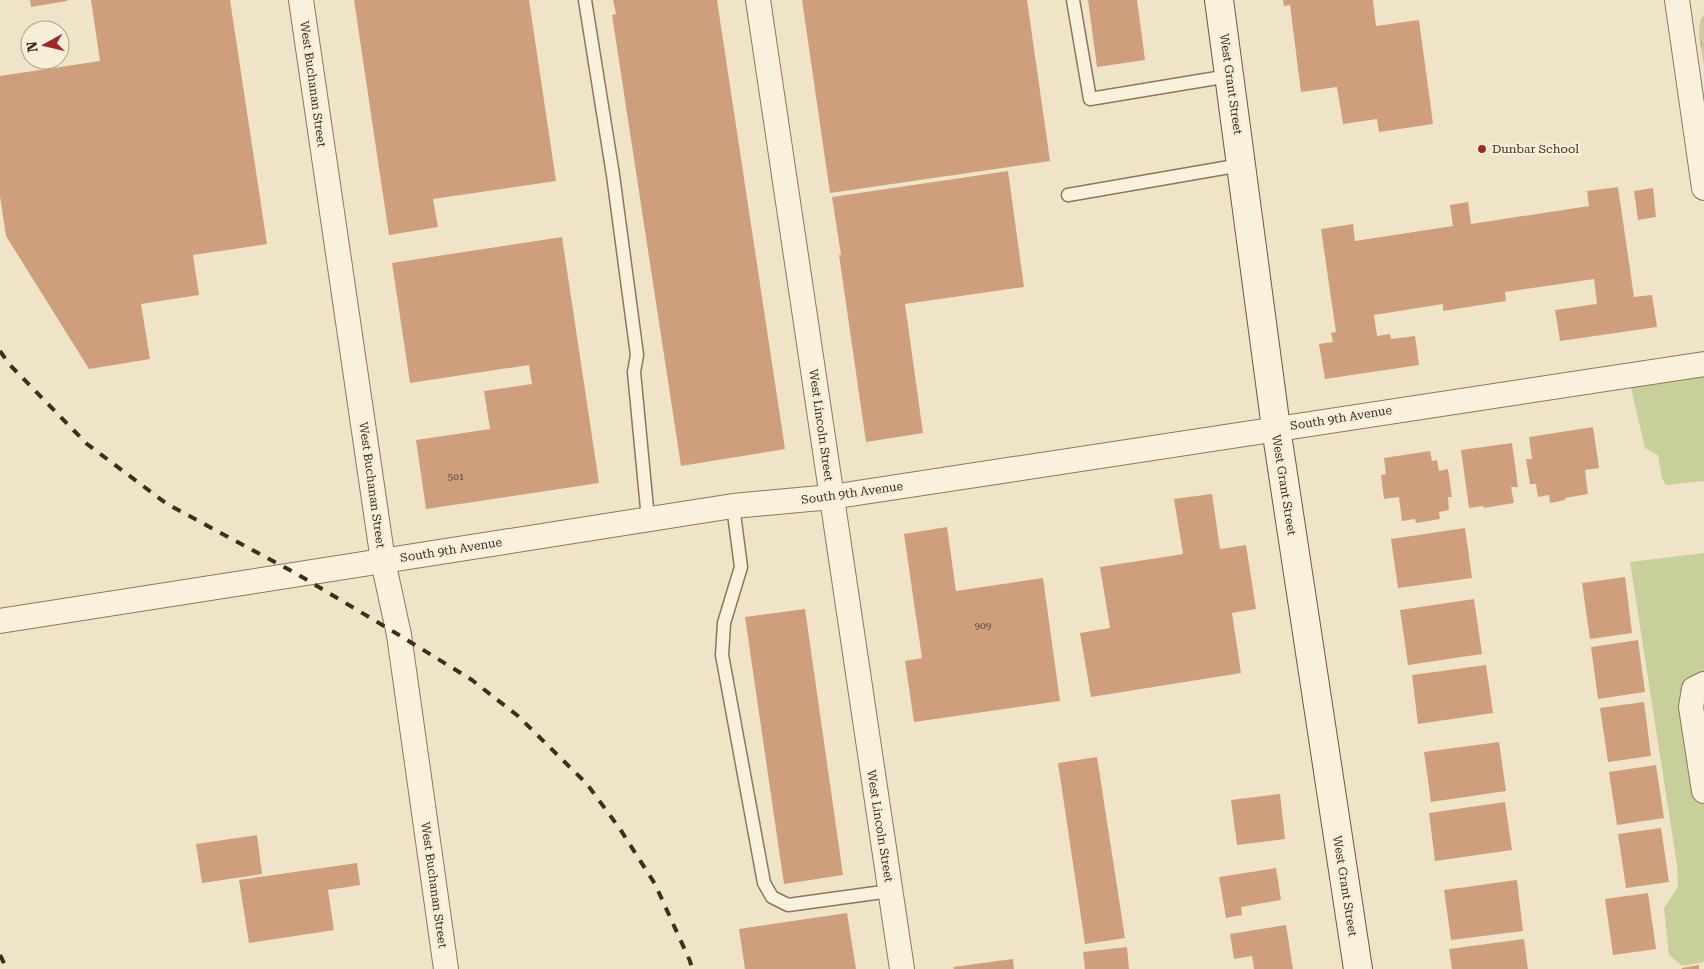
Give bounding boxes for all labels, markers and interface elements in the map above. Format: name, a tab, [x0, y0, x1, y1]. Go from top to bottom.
north arrow	[20, 20, 70, 70]
street label: West Buchanan Street	[297, 20, 329, 149]
street label: West Grant Street	[1217, 33, 1245, 136]
text: N	[23, 40, 41, 53]
place label: Dunbar School	[1492, 142, 1579, 156]
marker: Dunbar School	[1476, 143, 1488, 155]
street label: West Lincoln Street	[806, 368, 836, 483]
street label: South 9th Avenue	[1289, 403, 1393, 433]
street label: West Buchanan Street	[356, 421, 388, 550]
street label: West Grant Street	[1269, 434, 1299, 537]
house number: 501	[448, 471, 465, 482]
street label: South 9th Avenue	[800, 479, 904, 507]
street label: South 9th Avenue	[399, 535, 503, 565]
house number: 909	[975, 620, 992, 631]
street label: West Lincoln Street	[864, 769, 896, 884]
street label: West Buchanan Street	[418, 821, 450, 950]
street label: West Grant Street	[1330, 835, 1360, 938]

